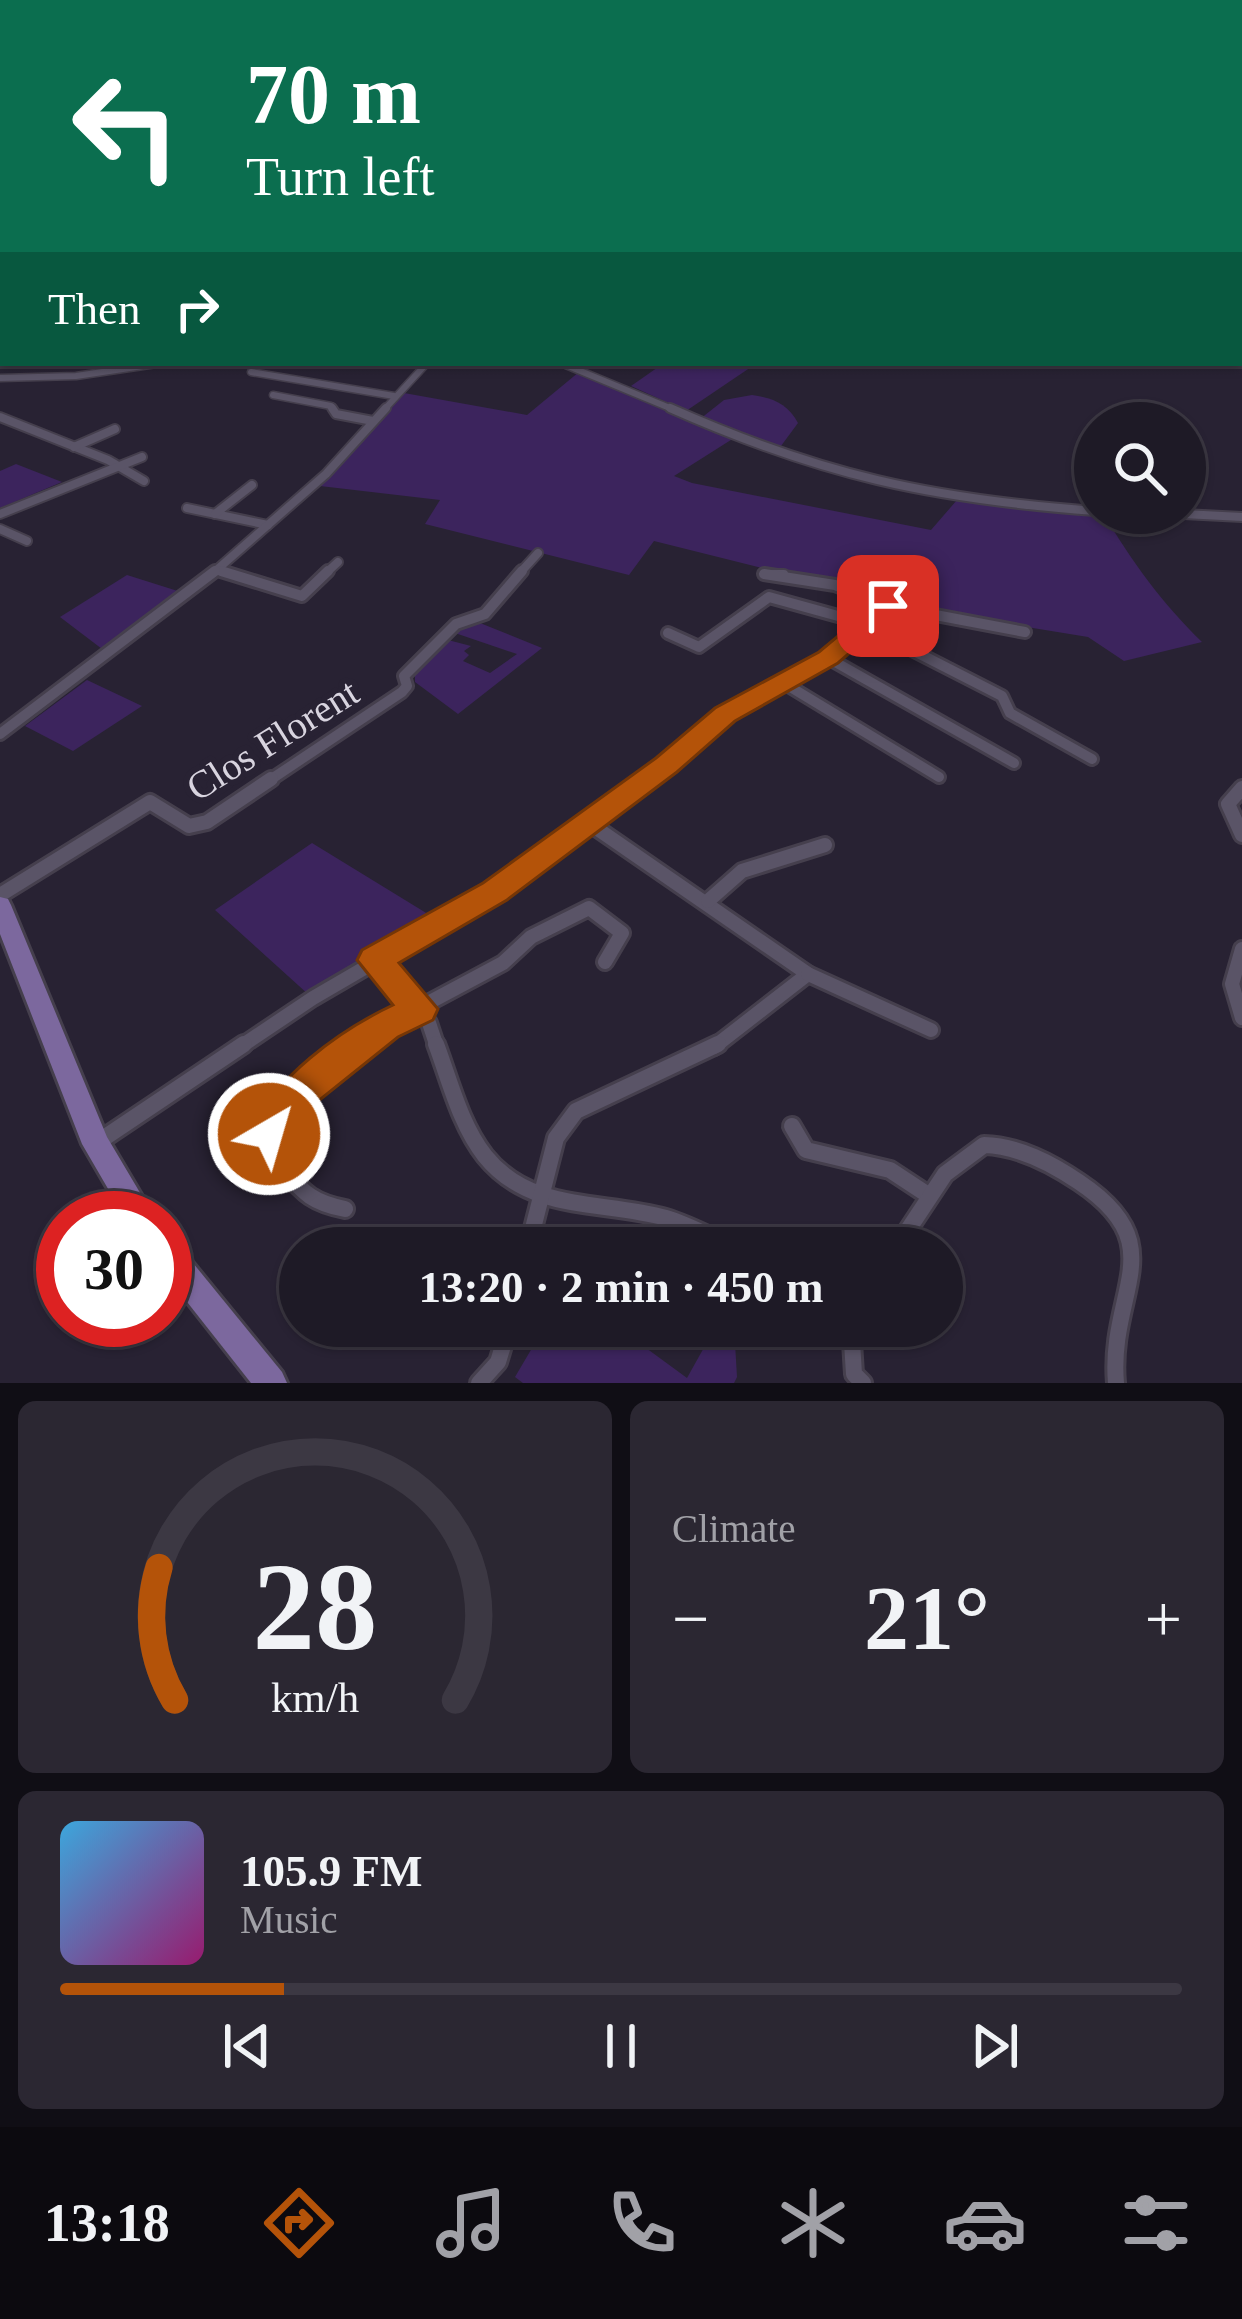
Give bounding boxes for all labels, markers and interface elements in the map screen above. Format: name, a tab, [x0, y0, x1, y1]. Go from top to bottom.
icon: left	[48, 48, 204, 204]
text: 70 m	[246, 48, 421, 141]
text: Turn left	[246, 147, 435, 207]
icon: right	[164, 276, 230, 342]
text: Then	[48, 284, 140, 334]
map controls	[1074, 402, 1206, 534]
button: search	[1074, 402, 1206, 534]
pin	[837, 555, 939, 657]
icon: arrive	[855, 573, 921, 639]
street label: Clos Florent	[179, 670, 366, 809]
position arrow	[206, 1071, 332, 1197]
speed limit sign: 30	[36, 1191, 192, 1347]
text: 13:20 · 2 min · 450 m	[419, 1262, 824, 1312]
text: Climate	[672, 1507, 795, 1550]
text: 28	[253, 1538, 377, 1676]
text: 21°	[864, 1569, 990, 1668]
text: −	[672, 1582, 709, 1655]
text: +	[1145, 1582, 1182, 1655]
text: km/h	[271, 1674, 359, 1721]
text: 105.9 FM	[240, 1846, 422, 1896]
text: Music	[240, 1898, 338, 1941]
icon: previous	[214, 2013, 280, 2079]
icon: pause	[588, 2013, 654, 2079]
icon: next	[962, 2013, 1028, 2079]
icon: directions	[257, 2181, 341, 2265]
icon: music	[429, 2181, 513, 2265]
icon: phone	[600, 2181, 684, 2265]
icon: climate	[771, 2181, 855, 2265]
icon: car	[943, 2181, 1027, 2265]
icon: filters	[1114, 2181, 1198, 2265]
text: 13:18	[44, 2193, 170, 2253]

